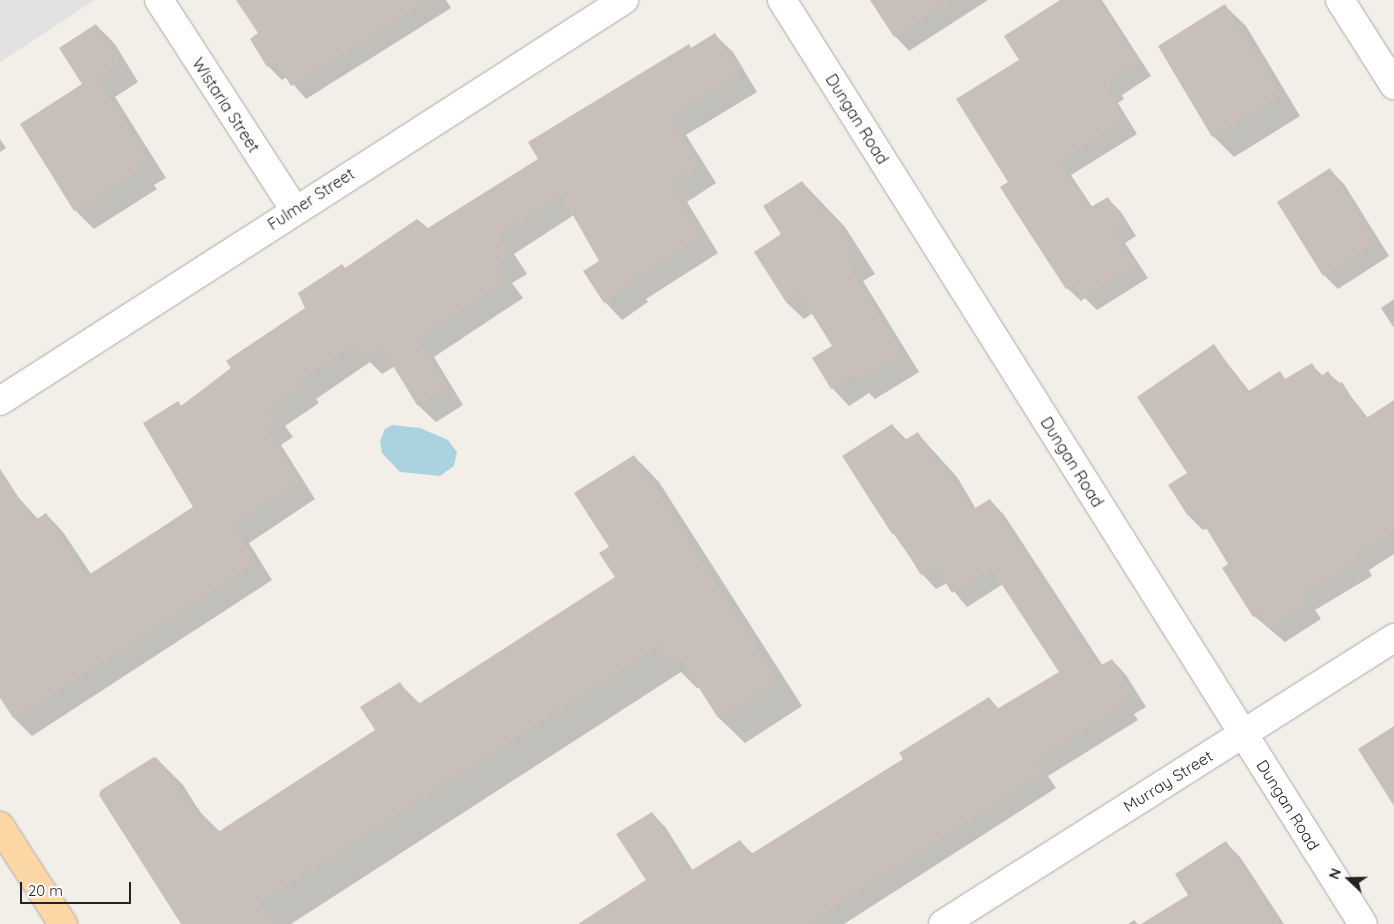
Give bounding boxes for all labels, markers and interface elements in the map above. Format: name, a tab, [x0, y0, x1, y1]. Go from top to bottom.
street label: Wistaria Street	[188, 54, 264, 156]
street label: Dungan Road	[822, 70, 892, 168]
street label: Fulmer Street	[264, 164, 358, 234]
street label: Dungan Road	[1037, 413, 1107, 511]
street label: Murray Street	[1120, 746, 1216, 816]
street label: Dungan Road	[1253, 756, 1323, 854]
north arrow	[1324, 854, 1374, 904]
text: N	[1325, 866, 1345, 882]
scale bar	[22, 872, 134, 904]
text: 20 m	[28, 881, 63, 900]

